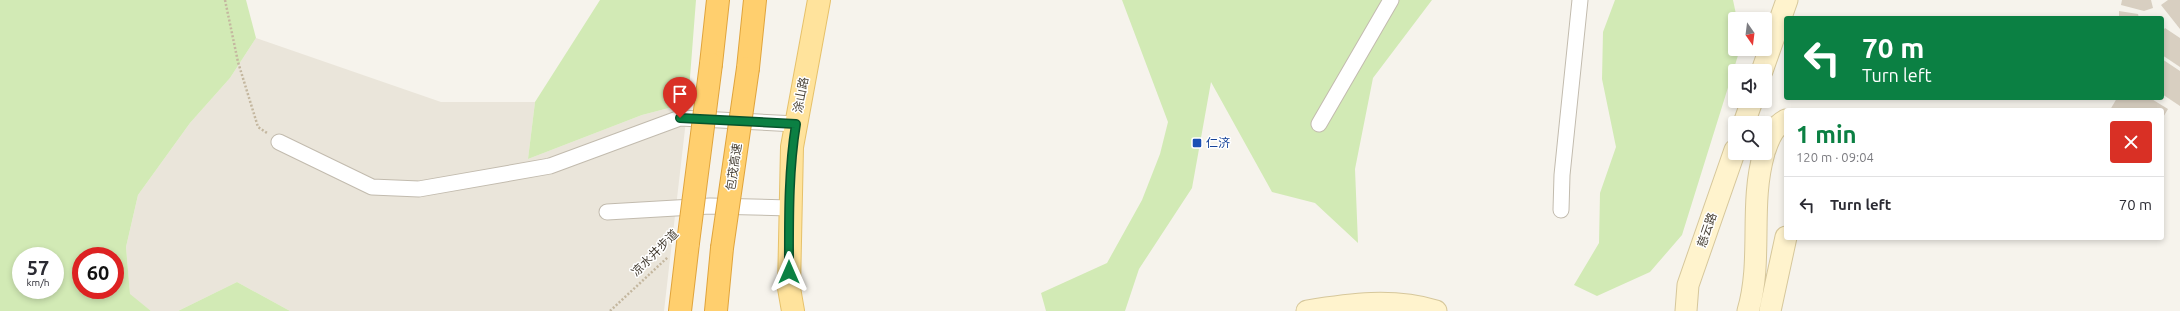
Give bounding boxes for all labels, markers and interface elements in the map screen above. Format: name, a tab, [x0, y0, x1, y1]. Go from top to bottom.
north arrow	[1728, 12, 1772, 56]
map controls	[1728, 12, 1772, 160]
icon: left	[1796, 32, 1848, 84]
text: 70 m	[1862, 32, 1924, 63]
button: sound	[1728, 64, 1772, 108]
text: Turn left	[1862, 65, 1932, 85]
street label: 涂山路	[791, 76, 810, 114]
pin	[663, 77, 697, 118]
icon: arrive	[669, 83, 691, 105]
button: search	[1728, 116, 1772, 160]
text: 1 min	[1796, 121, 1857, 148]
button: close	[2110, 121, 2152, 163]
place label: 仁济	[1206, 136, 1230, 149]
marker: 仁济	[1191, 137, 1203, 149]
street label: 包茂高速	[724, 142, 743, 192]
text: 120 m · 09:04	[1796, 150, 1874, 164]
icon: left	[1796, 194, 1818, 216]
text: Turn left	[1830, 196, 1891, 213]
text: 70 m	[2119, 196, 2152, 213]
street label: 慈云路	[1695, 211, 1719, 249]
street label: 凉水井步道	[629, 227, 680, 278]
speed limit sign: 60	[72, 247, 124, 299]
position arrow	[768, 251, 810, 293]
text: 57	[27, 256, 49, 279]
text: km/h	[26, 277, 50, 288]

